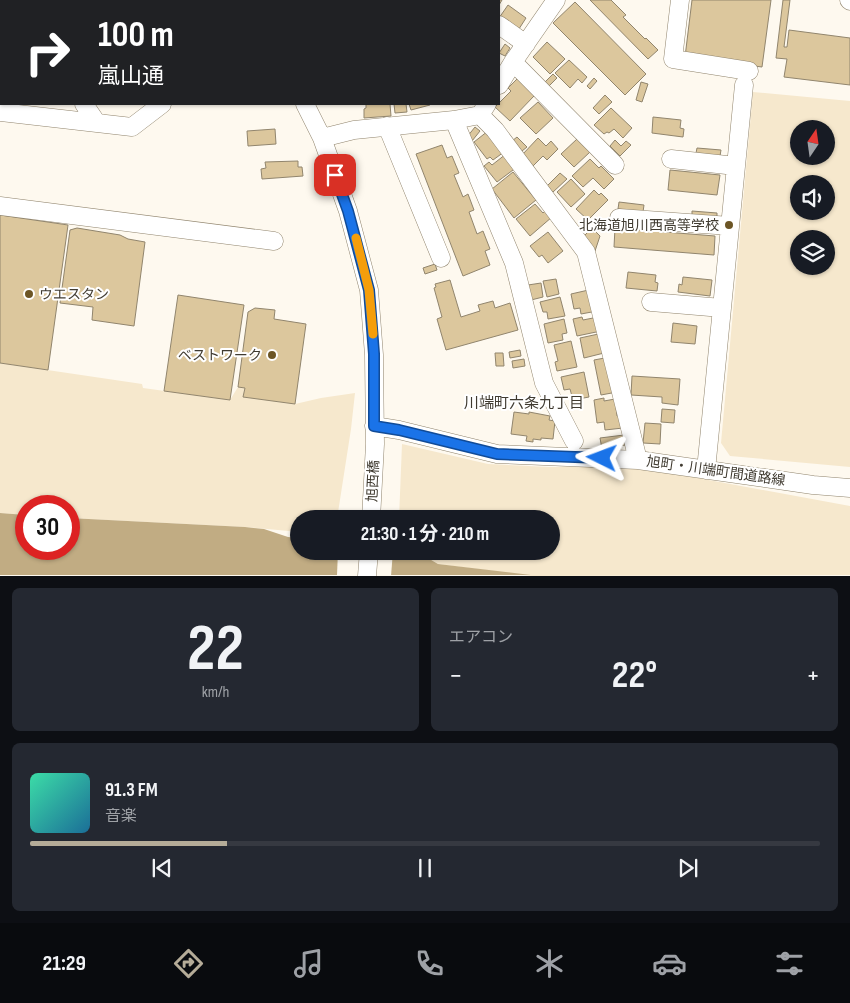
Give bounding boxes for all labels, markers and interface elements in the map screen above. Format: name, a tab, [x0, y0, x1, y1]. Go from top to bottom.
text: 100 m	[98, 14, 174, 57]
icon: right	[15, 20, 80, 85]
text: 嵐山通	[98, 63, 164, 90]
north arrow	[790, 120, 835, 165]
map controls	[790, 120, 835, 275]
pin	[314, 154, 356, 196]
icon: arrive	[321, 161, 349, 189]
button: sound	[790, 175, 835, 220]
place label: 北海道旭川西高等学校	[579, 217, 719, 234]
marker: 北海道旭川西高等学校	[723, 219, 735, 231]
button: layers	[790, 230, 835, 275]
place label: ウエスタン	[39, 286, 109, 303]
marker: ウエスタン	[23, 288, 35, 300]
place label: ベストワーク	[178, 347, 262, 364]
marker: ベストワーク	[266, 349, 278, 361]
district label: 川端町六条九丁目	[464, 394, 584, 413]
position arrow	[575, 431, 627, 483]
street label: 旭町・川端町間道路線	[645, 453, 787, 489]
street label: 旭西橋	[363, 460, 383, 502]
speed limit sign: 30	[15, 495, 80, 560]
text: 21:30 · 1 分 · 210 m	[361, 523, 489, 546]
text: 22	[187, 611, 244, 689]
text: エアコン	[449, 628, 513, 647]
text: 22°	[612, 653, 657, 698]
text: −	[449, 659, 463, 692]
text: +	[806, 659, 820, 692]
text: km/h	[202, 683, 229, 702]
text: 91.3 FM	[105, 779, 158, 802]
text: 音楽	[105, 807, 137, 826]
icon: previous	[148, 854, 176, 882]
icon: pause	[411, 854, 439, 882]
icon: next	[674, 854, 702, 882]
icon: directions	[171, 946, 206, 981]
icon: music	[291, 946, 326, 981]
icon: phone	[412, 946, 447, 981]
icon: climate	[532, 946, 567, 981]
icon: car	[652, 946, 687, 981]
icon: filters	[772, 946, 807, 981]
text: 21:29	[43, 950, 86, 977]

